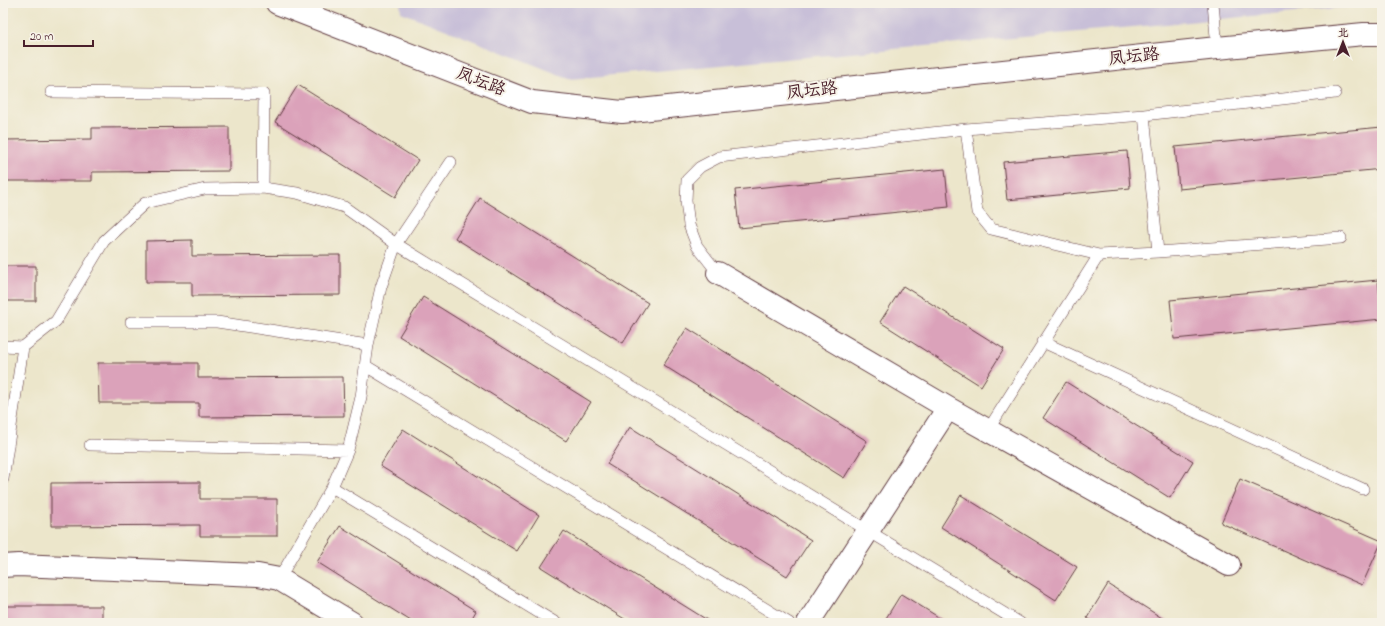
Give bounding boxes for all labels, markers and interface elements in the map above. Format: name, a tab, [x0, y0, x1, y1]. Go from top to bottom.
scale bar	[24, 22, 93, 48]
north arrow	[1323, 22, 1363, 62]
text: 北	[1338, 25, 1349, 41]
text: 20 m	[30, 28, 53, 46]
street label: 凤坛路	[1107, 42, 1161, 72]
street label: 凤坛路	[453, 61, 509, 103]
street label: 凤坛路	[785, 76, 839, 106]

